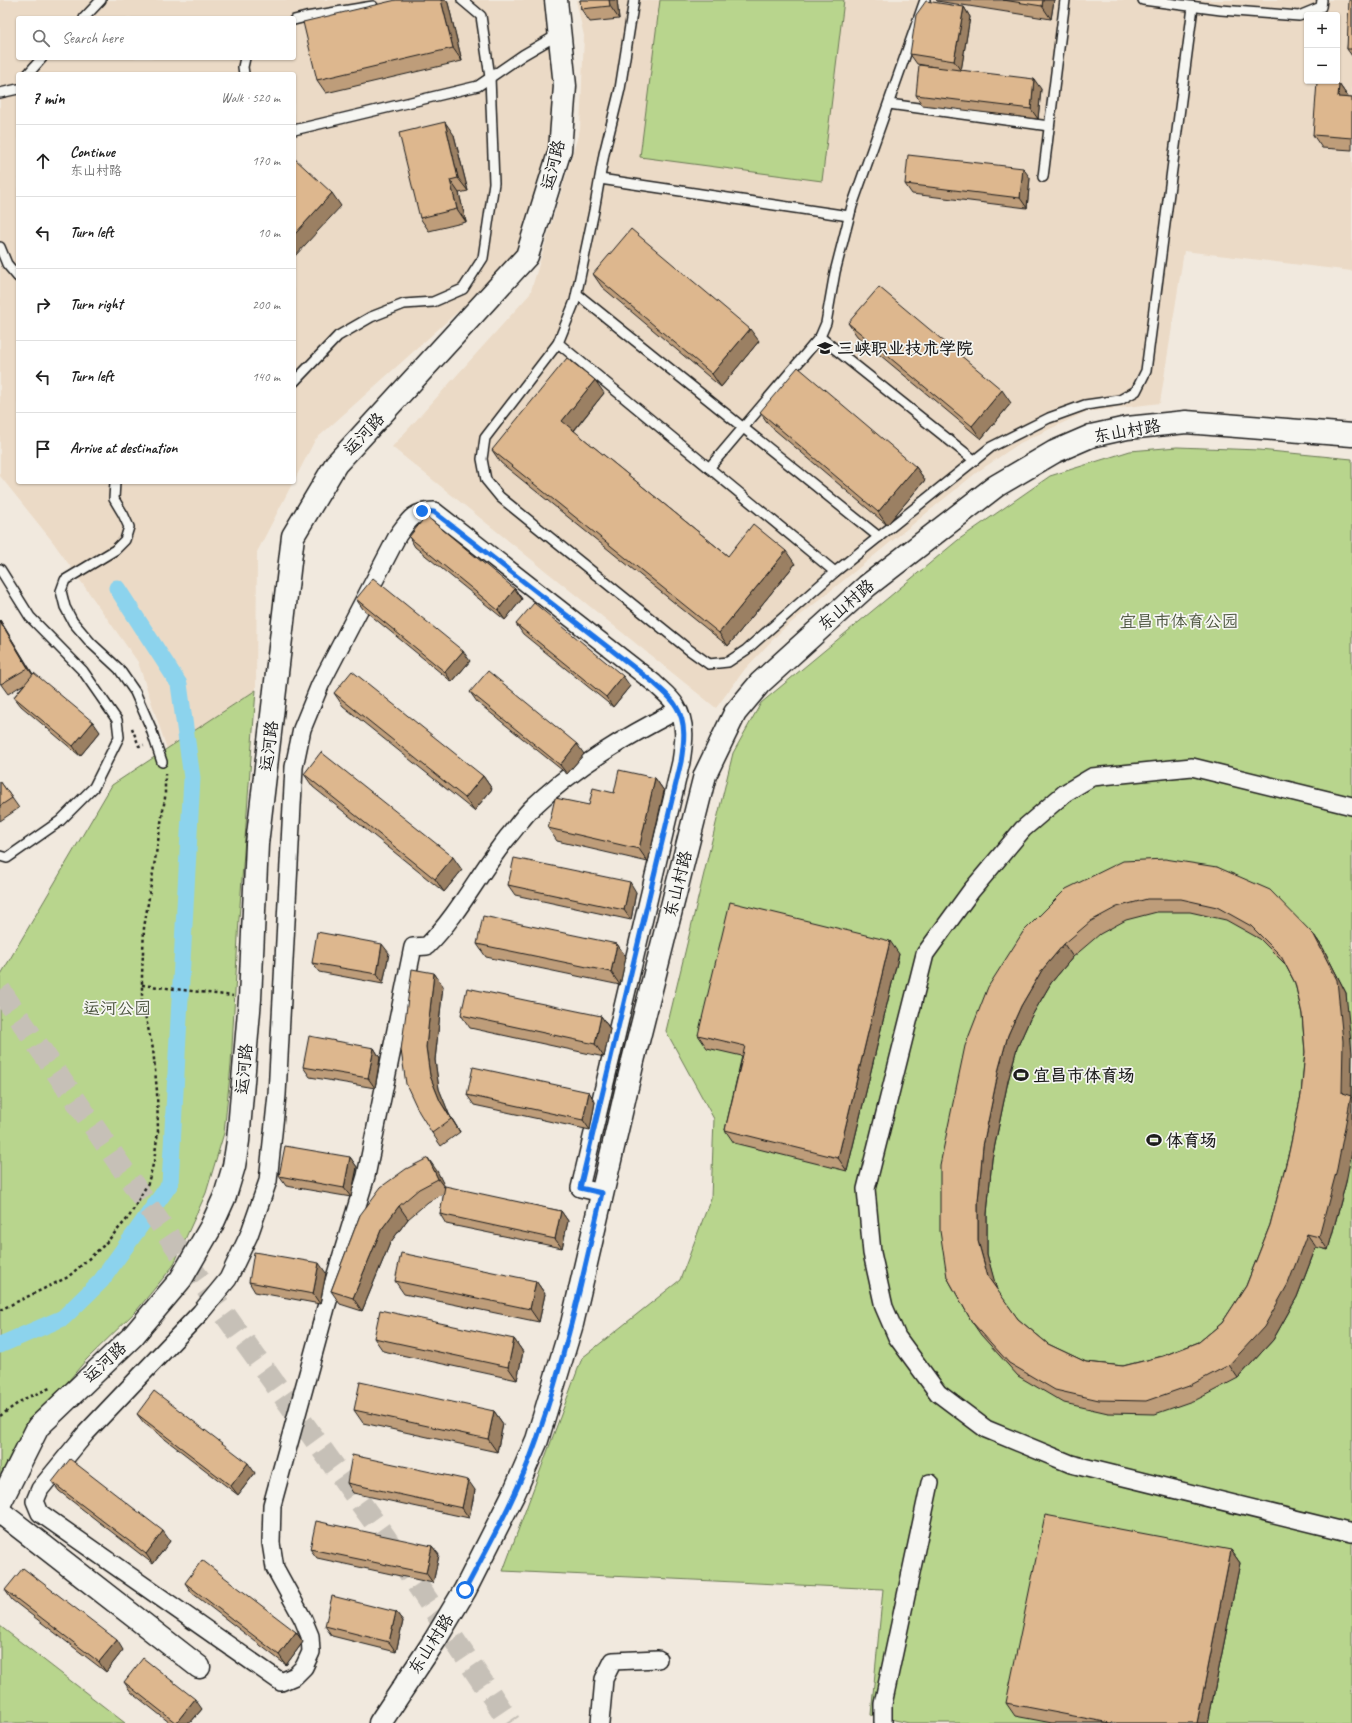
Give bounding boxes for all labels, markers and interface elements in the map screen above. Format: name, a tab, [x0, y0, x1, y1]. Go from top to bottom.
map controls	[1304, 12, 1340, 84]
button: +	[1304, 12, 1340, 48]
search box	[16, 16, 296, 60]
icon: search	[30, 27, 52, 49]
text: Search here	[62, 29, 123, 48]
button: −	[1304, 48, 1340, 84]
text: 7 min	[32, 88, 65, 109]
text: Walk · 520 m	[221, 90, 280, 106]
street label: 运河路	[537, 138, 569, 192]
text: Continue	[70, 143, 115, 162]
icon: ahead	[32, 150, 54, 172]
text: 170 m	[252, 153, 280, 169]
text: 东山村路	[70, 163, 122, 179]
icon: left	[32, 222, 54, 244]
text: Turn left	[70, 223, 113, 242]
text: 10 m	[258, 225, 280, 241]
icon: right	[32, 294, 54, 316]
text: Turn right	[70, 295, 123, 314]
text: 200 m	[252, 297, 280, 313]
place label: 三峡职业技术学院	[837, 338, 973, 359]
school or university icon: 三峡职业技术学院	[816, 339, 834, 357]
icon: left	[32, 366, 54, 388]
text: Turn left	[70, 367, 113, 386]
text: 140 m	[252, 369, 280, 385]
street label: 运河路	[339, 408, 389, 460]
street label: 东山村路	[1092, 415, 1162, 447]
icon: arrive	[32, 438, 54, 460]
text: Arrive at destination	[70, 439, 177, 458]
route end	[413, 502, 431, 520]
street label: 东山村路	[813, 575, 879, 635]
park label: 宜昌市体育公园	[1120, 611, 1239, 632]
street label: 运河路	[255, 719, 283, 773]
street label: 东山村路	[660, 848, 696, 920]
park label: 运河公园	[83, 998, 151, 1019]
street label: 运河路	[231, 1043, 257, 1095]
place label: 宜昌市体育场	[1033, 1065, 1135, 1086]
sports icon: 宜昌市体育场	[1012, 1066, 1030, 1084]
place label: 体育场	[1166, 1130, 1217, 1151]
sports icon: 体育场	[1145, 1131, 1163, 1149]
street label: 运河路	[79, 1337, 131, 1387]
route start	[456, 1581, 474, 1599]
street label: 东山村路	[404, 1610, 458, 1678]

